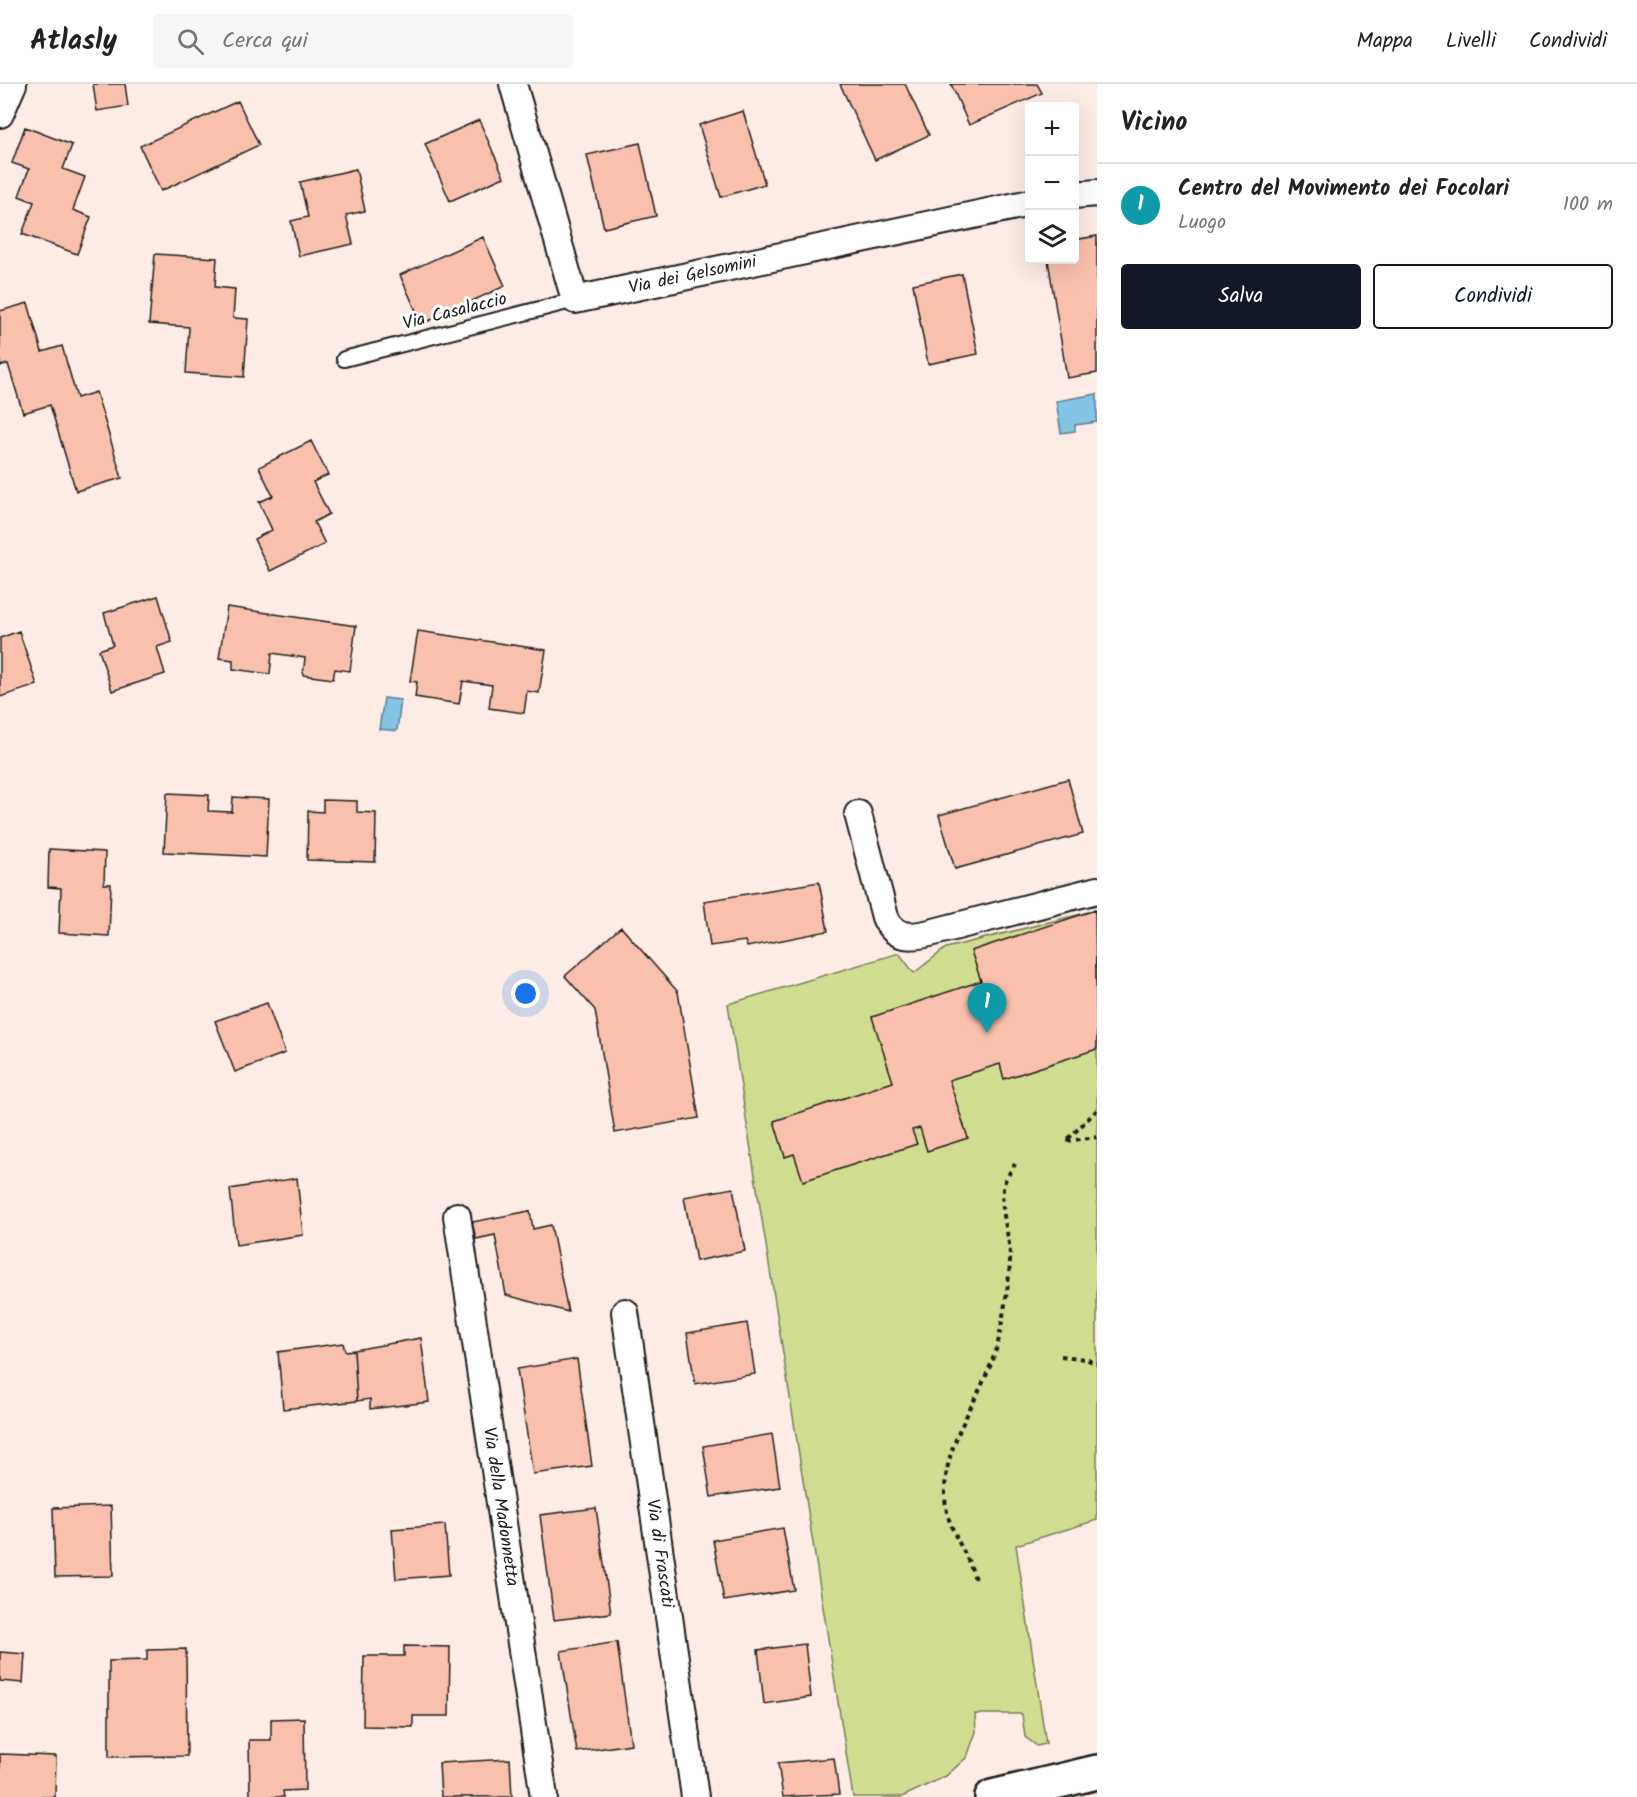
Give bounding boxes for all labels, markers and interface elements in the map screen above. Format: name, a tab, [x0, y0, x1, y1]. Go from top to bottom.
search box	[153, 14, 573, 68]
text: Atlasly	[30, 19, 117, 64]
text: Cerca qui	[222, 24, 308, 59]
icon: search	[174, 25, 207, 58]
text: Mappa	[1356, 25, 1413, 58]
text: Livelli	[1446, 25, 1496, 58]
text: Condividi	[1529, 25, 1607, 58]
map controls	[1025, 102, 1079, 264]
button: +	[1025, 102, 1079, 156]
text: Vicino	[1121, 102, 1187, 144]
button: −	[1025, 156, 1079, 210]
text: Centro del Movimento dei Focolari	[1178, 172, 1509, 207]
text: 1	[1137, 189, 1144, 221]
text: 100 m	[1563, 189, 1613, 221]
text: Luogo	[1178, 207, 1226, 239]
button: layers	[1025, 210, 1079, 264]
street label: Via dei Gelsomini	[626, 247, 760, 303]
button: Salva	[1121, 264, 1361, 329]
button: Condividi	[1373, 264, 1613, 329]
street label: Via Casalaccio	[400, 285, 510, 339]
your location	[511, 979, 540, 1008]
pin: 1	[968, 984, 1006, 1033]
street label: Via della Madonnetta	[474, 1425, 527, 1588]
street label: Via di Frascati	[638, 1497, 682, 1610]

